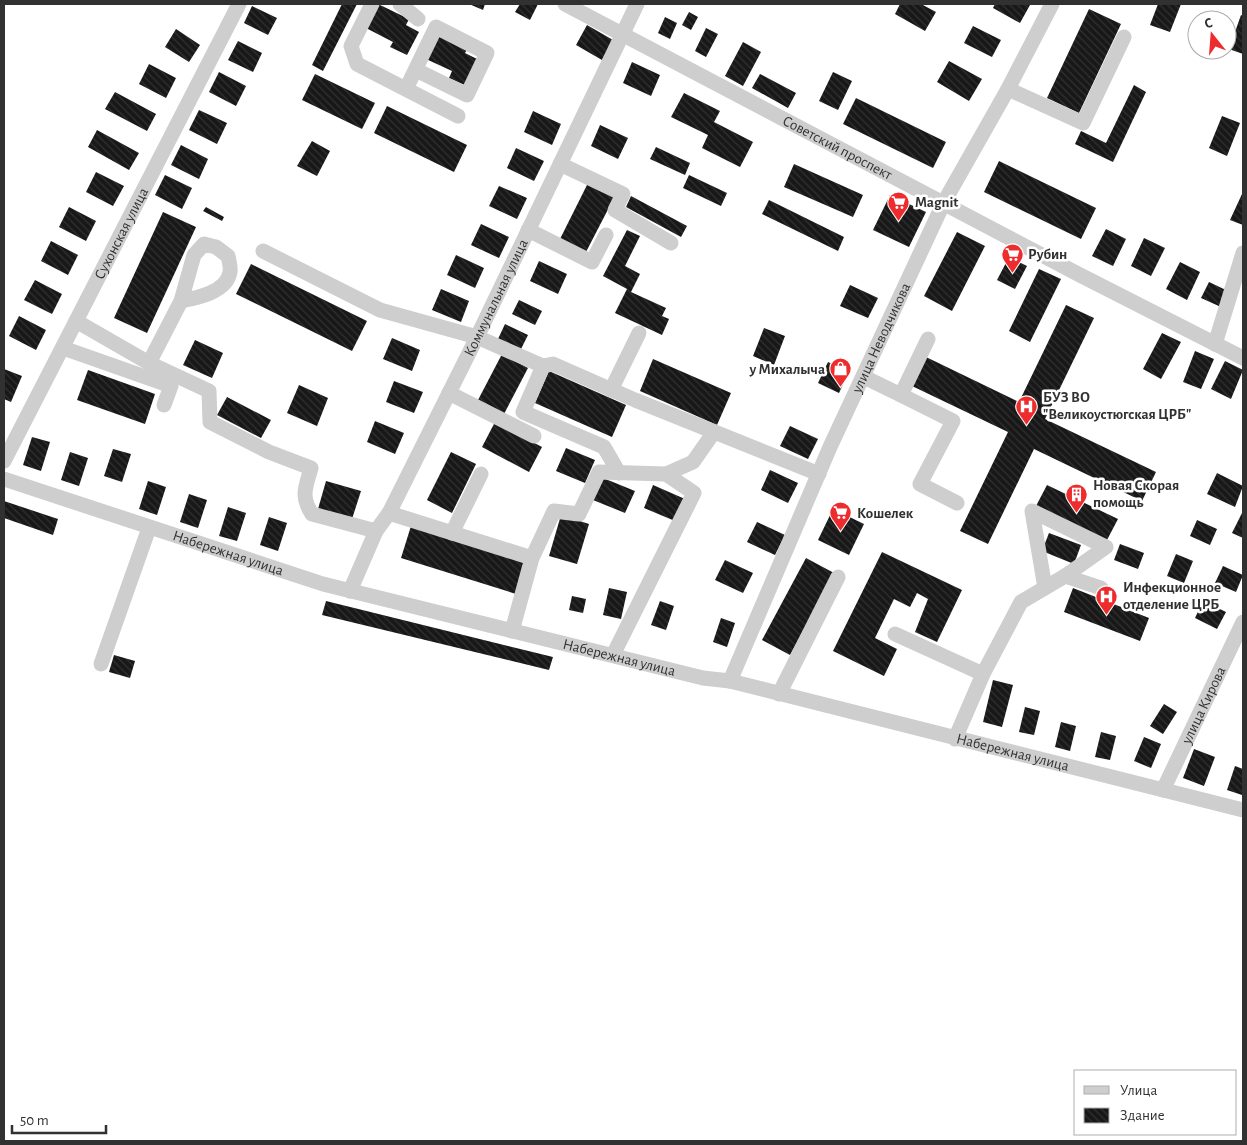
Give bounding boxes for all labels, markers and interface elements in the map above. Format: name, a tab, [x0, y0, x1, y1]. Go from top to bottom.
north arrow	[1187, 10, 1237, 60]
text: С	[1203, 16, 1214, 31]
street label: Советский проспект	[780, 113, 895, 183]
street label: Сухонская улица	[91, 185, 151, 282]
supermarket icon: Magnit	[887, 190, 911, 221]
place label: Magnit	[915, 195, 958, 210]
street label: Коммунальная улица	[461, 237, 530, 359]
supermarket icon: Рубин	[1000, 242, 1024, 273]
place label: Рубин	[1028, 247, 1067, 262]
street label: улица Неводчикова	[848, 280, 913, 396]
shop icon: у Михалыча	[829, 357, 853, 388]
place label: у Михалыча	[748, 362, 825, 377]
place label: БУЗ ВО "Великоустюгская ЦРБ"	[1043, 390, 1191, 422]
hospital icon: БУЗ ВО "Великоустюгская ЦРБ"	[1015, 394, 1039, 425]
place label: Новая Скорая помощь	[1093, 478, 1179, 510]
building icon: Новая Скорая помощь	[1065, 482, 1089, 513]
supermarket icon: Кошелек	[829, 501, 853, 532]
place label: Кошелек	[857, 506, 914, 521]
street label: Набережная улица	[171, 528, 286, 578]
place label: Инфекционное отделение ЦРБ	[1123, 580, 1221, 612]
hospital icon: Инфекционное отделение ЦРБ	[1095, 584, 1119, 615]
street label: Набережная улица	[561, 636, 677, 678]
street label: улица Кирова	[1178, 664, 1228, 747]
street label: Набережная улица	[955, 731, 1071, 774]
legend	[1074, 1070, 1237, 1135]
text: Улица	[1120, 1083, 1157, 1098]
scale bar	[12, 1102, 106, 1134]
text: Здание	[1120, 1108, 1165, 1123]
text: 50 m	[20, 1113, 49, 1128]

